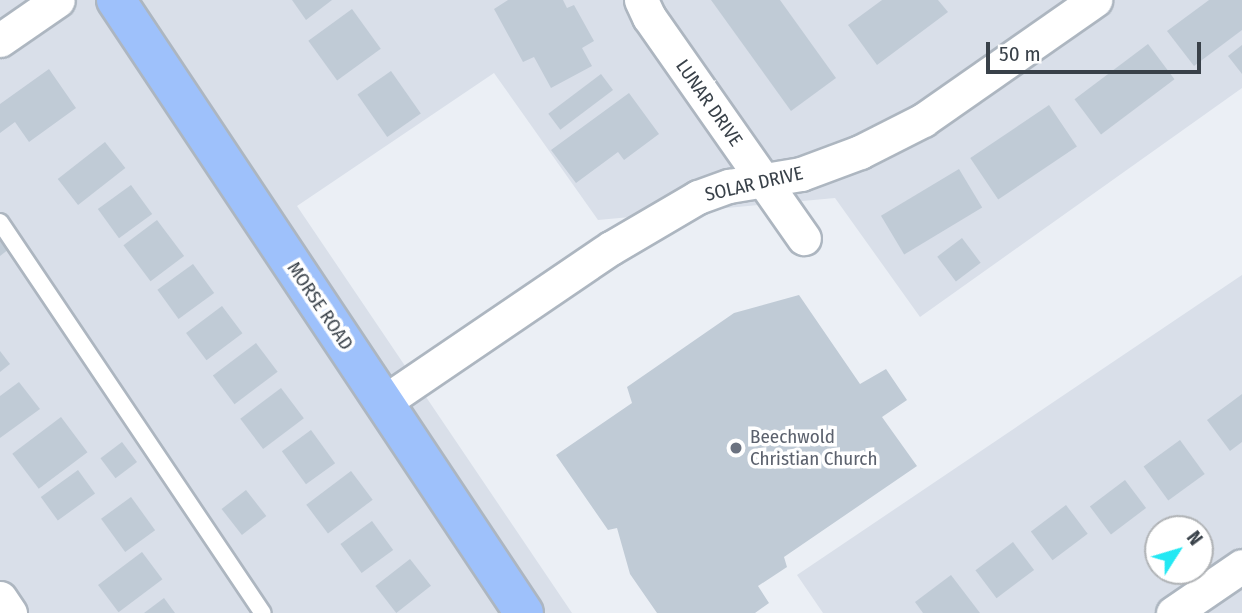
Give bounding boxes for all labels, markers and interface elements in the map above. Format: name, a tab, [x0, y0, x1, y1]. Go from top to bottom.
scale bar	[990, 28, 1205, 72]
text: 50 m	[999, 41, 1041, 67]
street label: LUNAR DRIVE	[671, 55, 747, 151]
street label: SOLAR DRIVE	[703, 162, 805, 206]
street label: MORSE ROAD	[282, 258, 358, 354]
place label: Beechwold Christian Church	[750, 426, 877, 470]
marker: Beechwold Christian Church	[728, 440, 744, 456]
north arrow	[1144, 515, 1214, 585]
text: N	[1182, 527, 1207, 550]

